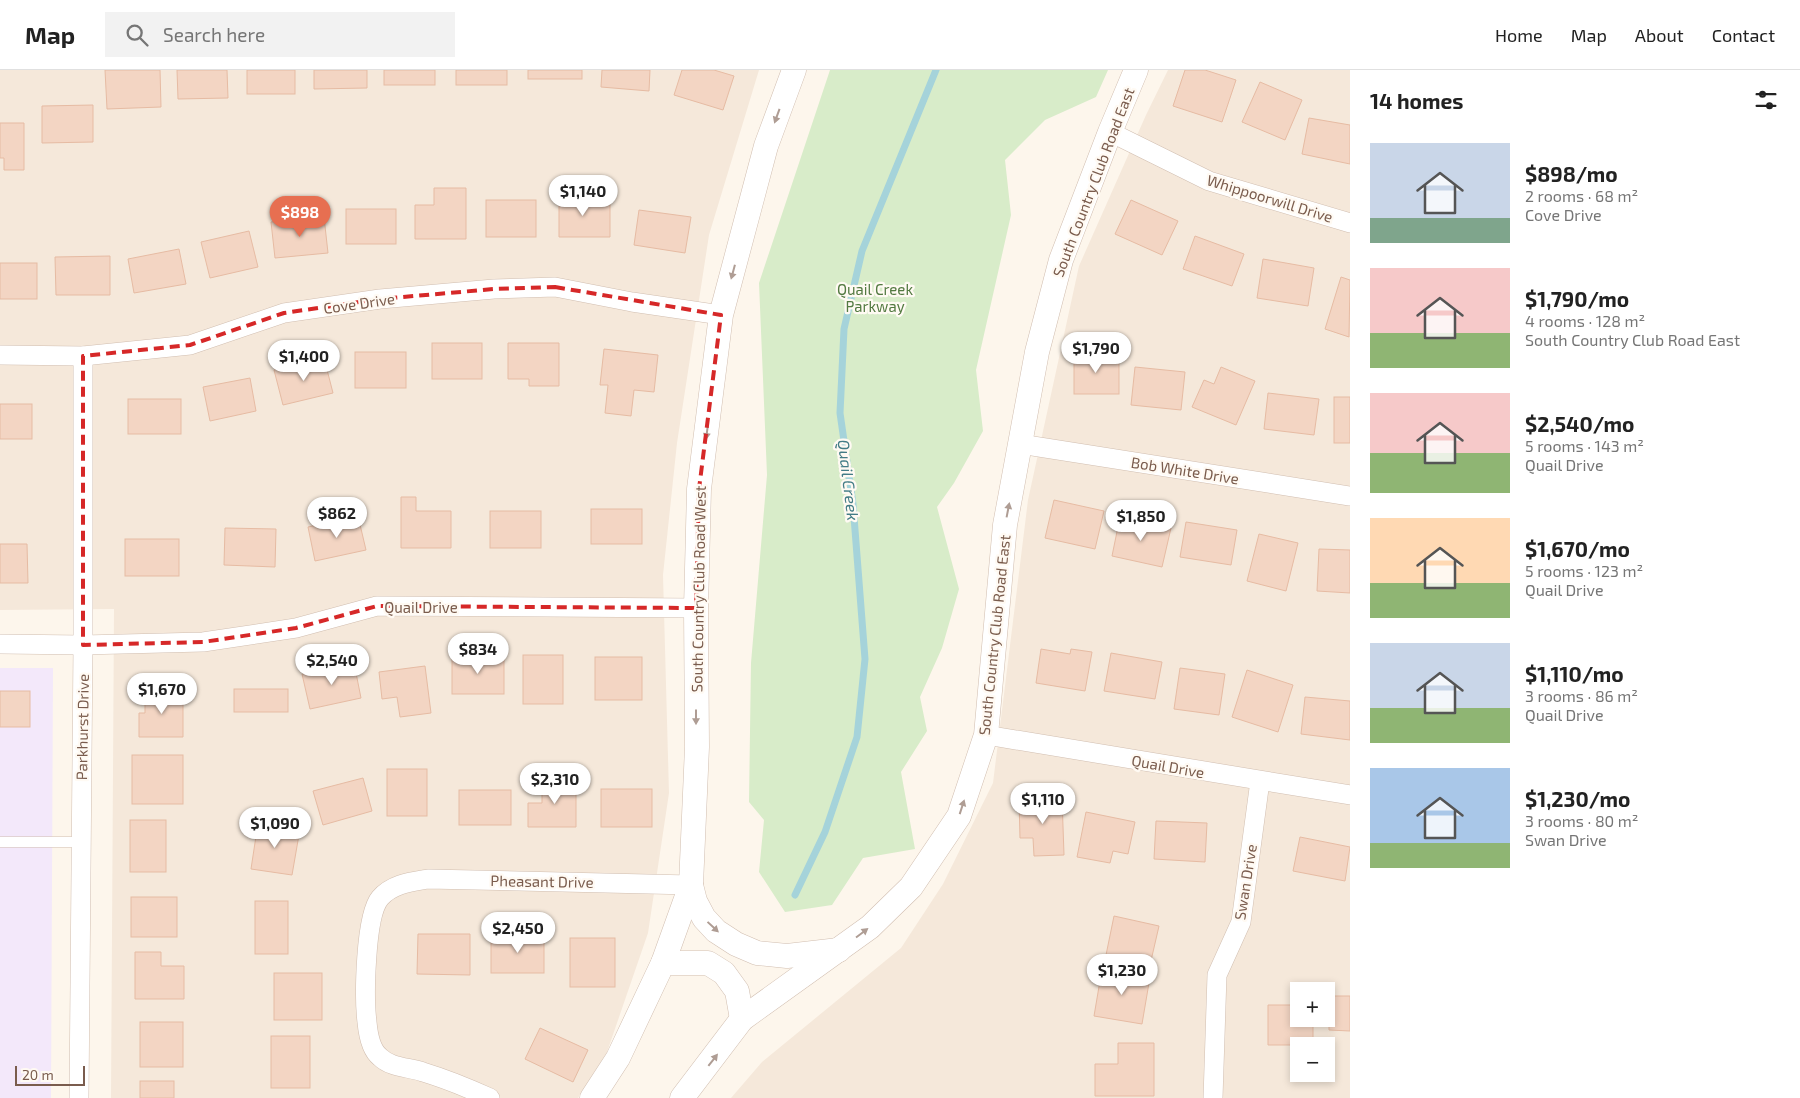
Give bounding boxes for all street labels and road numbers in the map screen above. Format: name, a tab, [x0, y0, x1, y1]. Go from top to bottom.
street label: South Country Club Road East	[1048, 84, 1138, 279]
street label: Whippoorwill Drive	[1205, 170, 1335, 226]
street label: Cove Drive	[322, 289, 396, 317]
street label: Bob White Drive	[1130, 453, 1240, 487]
street label: South Country Club Road West	[687, 485, 709, 693]
street label: South Country Club Road East	[975, 534, 1014, 736]
street label: Quail Drive	[384, 598, 458, 617]
street label: Parkhurst Drive	[72, 674, 92, 780]
street label: Quail Drive	[1130, 751, 1206, 782]
street label: Swan Drive	[1230, 843, 1260, 921]
street label: Pheasant Drive	[490, 871, 594, 891]

